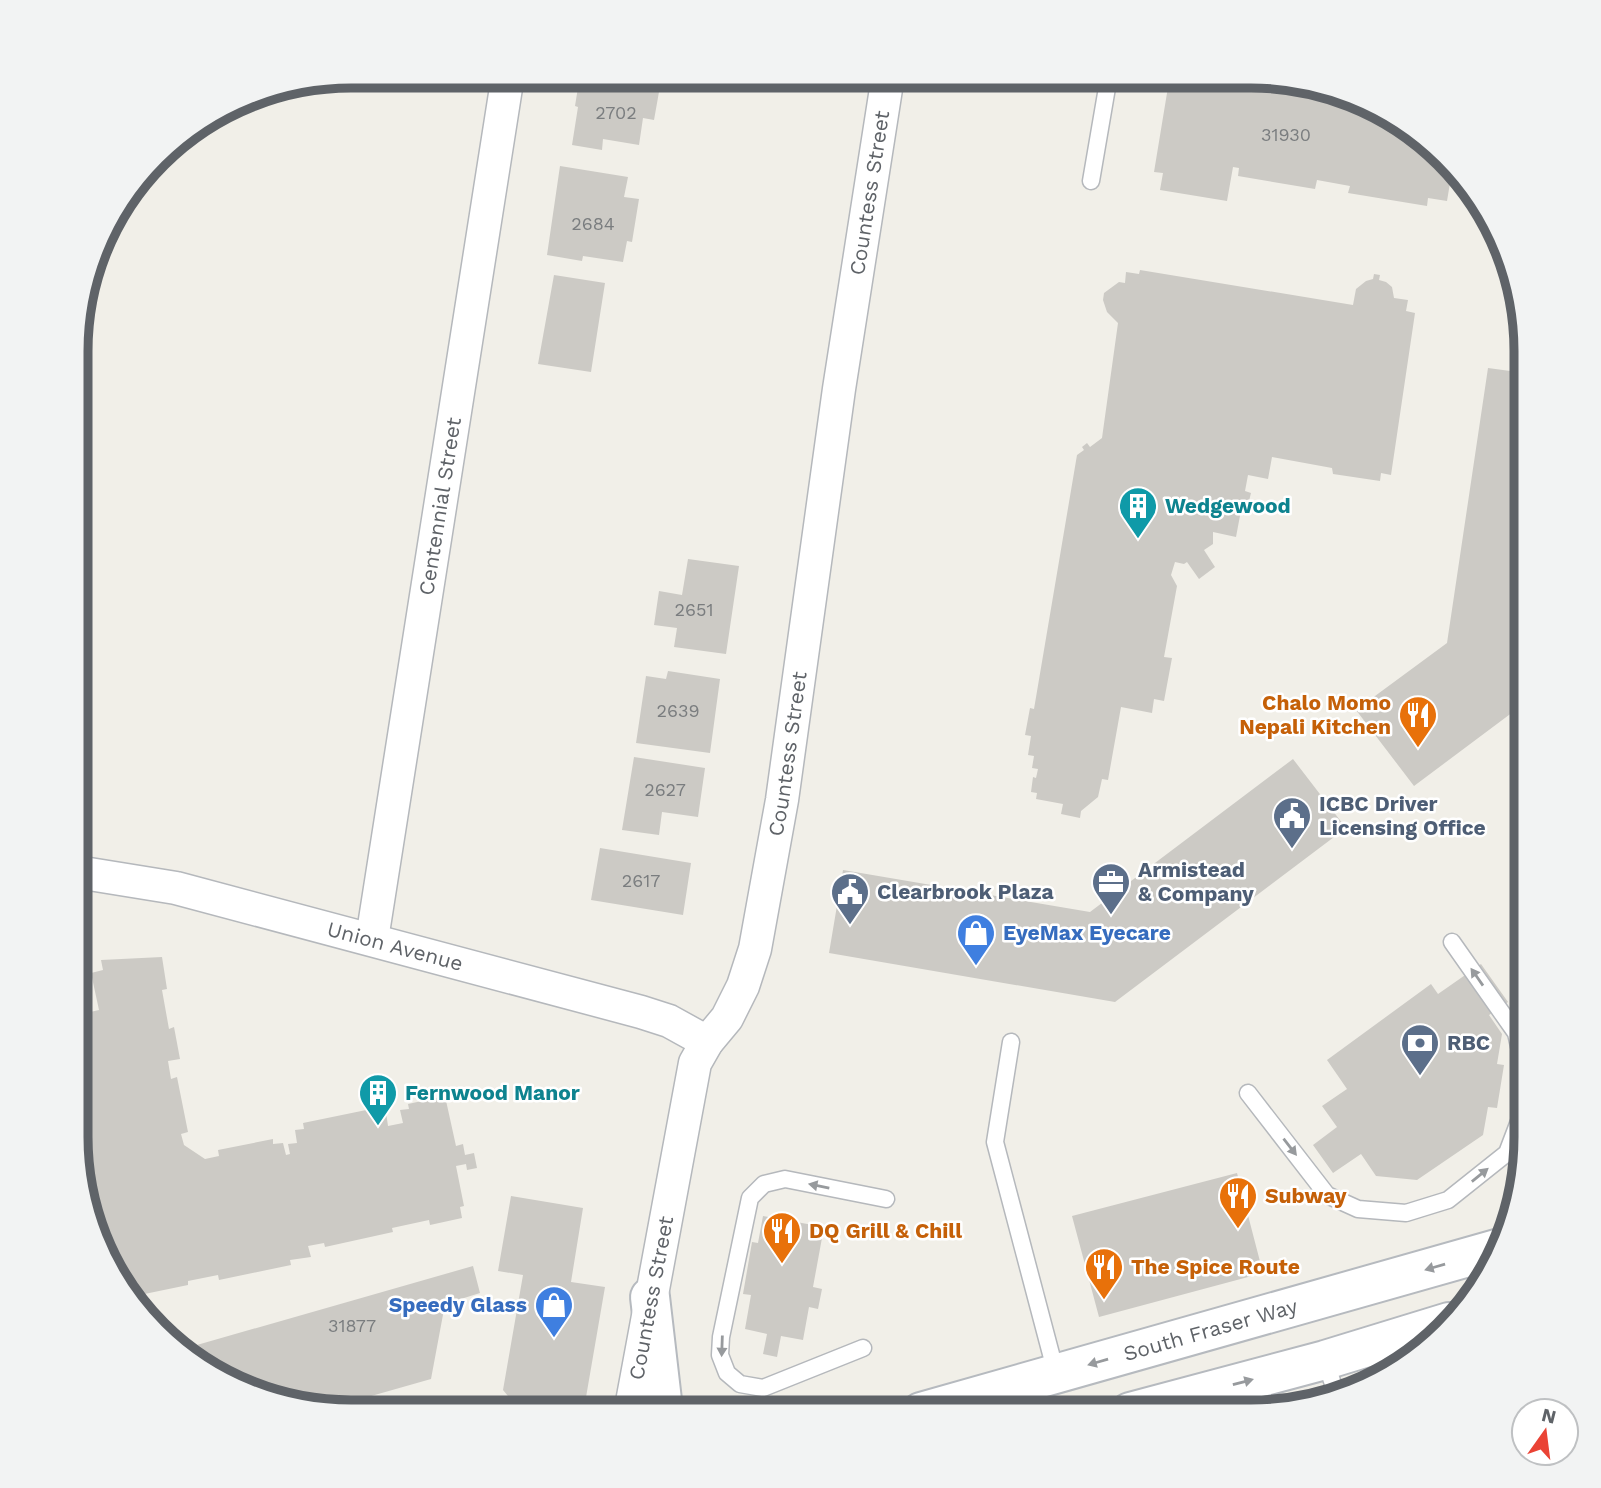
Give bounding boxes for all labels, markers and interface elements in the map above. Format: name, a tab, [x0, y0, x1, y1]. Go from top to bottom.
house number: 2702	[595, 102, 637, 123]
street label: Countess Street	[844, 108, 894, 277]
house number: 31930	[1261, 124, 1311, 145]
house number: 2684	[571, 213, 615, 234]
street label: Centennial Street	[413, 415, 466, 597]
building icon: Wedgewood	[1117, 485, 1159, 540]
place label: Wedgewood	[1165, 493, 1291, 518]
house number: 2651	[675, 599, 713, 620]
street label: Countess Street	[763, 670, 812, 838]
place label: Chalo Momo Nepali Kitchen	[1239, 690, 1391, 739]
restaurant icon: Chalo Momo Nepali Kitchen	[1397, 694, 1439, 749]
house number: 2639	[656, 700, 700, 721]
house number: 2627	[644, 779, 686, 800]
place label: ICBC Driver Licensing Office	[1319, 791, 1486, 840]
public building icon: ICBC Driver Licensing Office	[1271, 795, 1313, 850]
place label: Armistead & Company	[1138, 857, 1254, 906]
office icon: Armistead & Company	[1090, 861, 1132, 916]
house number: 2617	[622, 870, 660, 891]
public building icon: Clearbrook Plaza	[829, 871, 871, 926]
place label: Clearbrook Plaza	[877, 879, 1055, 904]
shop icon: EyeMax Eyecare	[955, 912, 997, 967]
street label: Union Avenue	[325, 916, 466, 976]
place label: EyeMax Eyecare	[1003, 920, 1171, 945]
one-way arrow	[1470, 968, 1484, 986]
bank icon: RBC	[1399, 1022, 1441, 1077]
place label: RBC	[1447, 1030, 1490, 1055]
building icon: Fernwood Manor	[357, 1072, 399, 1127]
place label: Fernwood Manor	[405, 1080, 580, 1105]
one-way arrow	[1282, 1138, 1297, 1156]
one-way arrow	[1471, 1168, 1488, 1183]
restaurant icon: Subway	[1217, 1175, 1259, 1230]
one-way arrow	[808, 1180, 830, 1191]
place label: Subway	[1265, 1183, 1347, 1208]
restaurant icon: DQ Grill & Chill	[761, 1210, 803, 1265]
street label: Countess Street	[623, 1214, 678, 1382]
place label: DQ Grill & Chill	[809, 1218, 962, 1243]
restaurant icon: The Spice Route	[1083, 1246, 1125, 1301]
place label: The Spice Route	[1131, 1254, 1300, 1279]
one-way arrow	[1424, 1262, 1445, 1272]
shop icon: Speedy Glass	[533, 1284, 575, 1339]
place label: Speedy Glass	[389, 1292, 527, 1317]
street label: South Fraser Way	[1121, 1293, 1300, 1366]
house number: 31877	[328, 1315, 376, 1336]
one-way arrow	[716, 1335, 727, 1357]
one-way arrow	[1087, 1357, 1109, 1368]
one-way arrow	[1232, 1376, 1254, 1387]
north arrow	[1510, 1397, 1580, 1467]
text: N	[1539, 1403, 1559, 1429]

